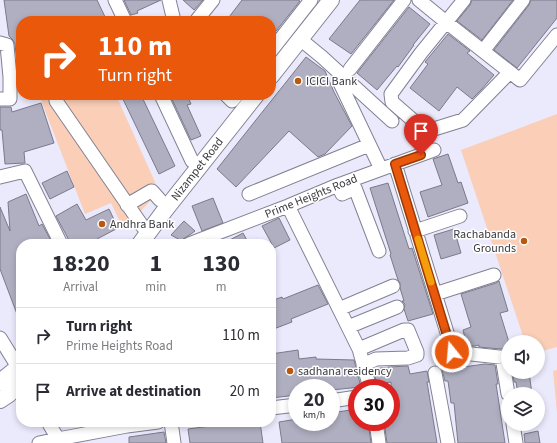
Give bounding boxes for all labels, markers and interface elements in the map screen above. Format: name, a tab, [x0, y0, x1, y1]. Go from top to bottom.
text: 110 m	[98, 26, 172, 66]
icon: right	[32, 32, 84, 84]
text: Turn right	[98, 63, 172, 88]
place label: ICICI Bank	[306, 73, 357, 90]
marker: ICICI Bank	[293, 76, 303, 86]
pin	[404, 114, 438, 155]
icon: arrive	[410, 120, 432, 142]
street label: Nizampet Road	[167, 134, 228, 205]
street label: Prime Heights Road	[262, 170, 360, 223]
place label: Andhra Bank	[110, 216, 174, 233]
marker: Andhra Bank	[97, 219, 107, 229]
place label: Rachabanda Grounds	[453, 226, 516, 257]
marker: Rachabanda Grounds	[519, 236, 529, 246]
text: 18:20	[52, 246, 110, 281]
text: 1	[150, 246, 162, 281]
text: 130	[202, 246, 240, 281]
text: Arrival	[63, 278, 98, 296]
text: min	[145, 278, 166, 296]
text: m	[216, 278, 227, 296]
text: Turn right	[66, 316, 132, 337]
icon: right	[32, 325, 54, 347]
text: 110 m	[222, 325, 260, 346]
position arrow	[431, 331, 473, 373]
map controls	[501, 335, 545, 431]
button: sound	[501, 335, 545, 379]
text: Prime Heights Road	[66, 337, 173, 355]
place label: sadhana residency	[298, 363, 392, 380]
marker: sadhana residency	[285, 366, 295, 376]
speed limit sign: 30	[348, 379, 400, 431]
icon: arrive	[32, 381, 54, 403]
text: Arrive at destination	[66, 381, 201, 402]
text: 20 m	[230, 381, 260, 402]
text: 20	[303, 386, 325, 414]
button: layers	[501, 387, 545, 431]
text: km/h	[303, 408, 325, 422]

